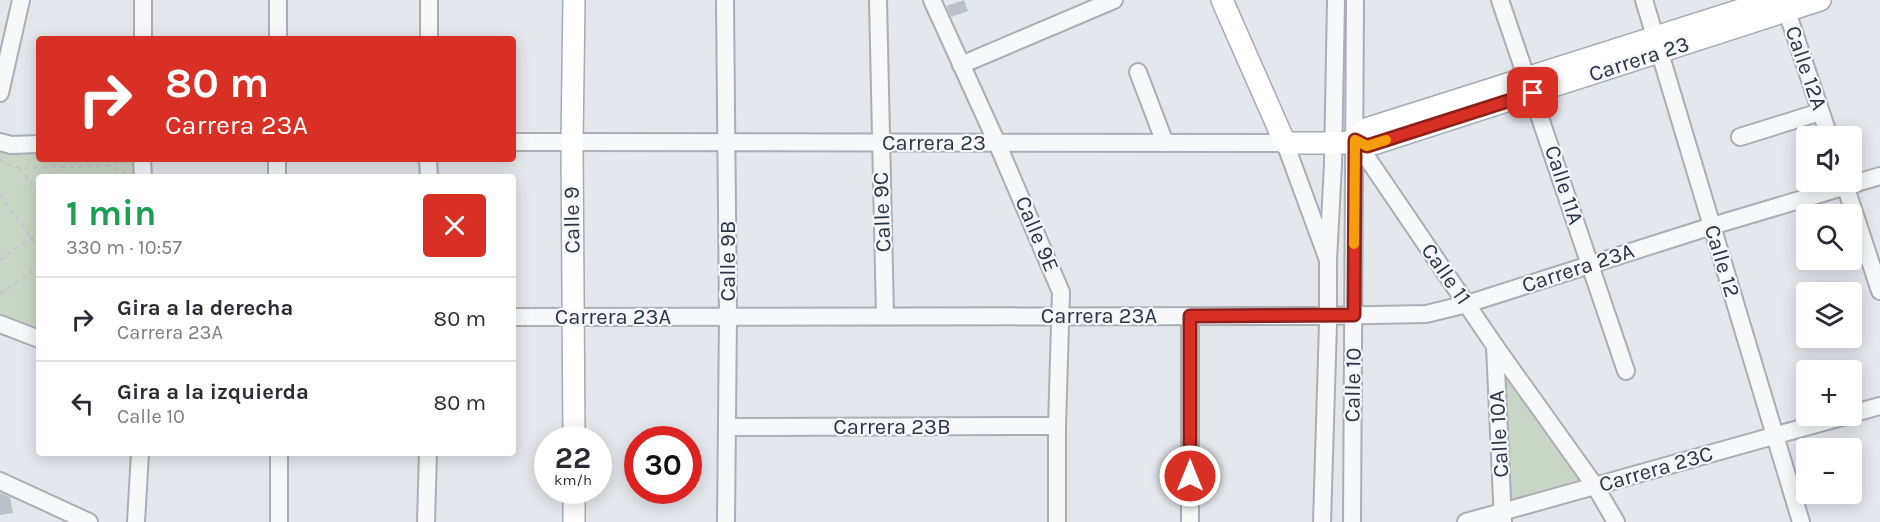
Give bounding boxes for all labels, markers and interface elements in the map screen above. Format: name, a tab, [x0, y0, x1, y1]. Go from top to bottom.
street label: Calle 12A	[1780, 23, 1833, 114]
street label: Carrera 23	[1586, 31, 1692, 87]
text: 80 m	[165, 58, 269, 108]
icon: right	[66, 60, 144, 138]
pin	[1507, 67, 1558, 118]
icon: arrive	[1516, 76, 1549, 109]
text: Carrera 23A	[165, 109, 308, 141]
map controls	[1796, 126, 1862, 504]
button: sound	[1796, 126, 1862, 192]
street label: Carrera 23	[882, 130, 986, 156]
street label: Calle 11A	[1539, 142, 1589, 228]
street label: Calle 9C	[868, 171, 896, 253]
street label: Calle 9	[558, 186, 586, 254]
text: 1 min	[66, 192, 156, 234]
street label: Calle 9E	[1009, 192, 1065, 276]
button: close	[423, 194, 486, 257]
button: search	[1796, 204, 1862, 270]
street label: Calle 9B	[715, 221, 741, 301]
street label: Calle 12	[1699, 222, 1745, 300]
text: 330 m · 10:57	[66, 236, 182, 259]
street label: Calle 11	[1416, 238, 1476, 310]
street label: Carrera 23A	[1519, 238, 1638, 298]
button: layers	[1796, 282, 1862, 348]
text: Gira a la derecha	[117, 295, 293, 321]
icon: right	[66, 303, 99, 336]
street label: Carrera 23A	[1041, 303, 1158, 329]
street label: Carrera 23A	[555, 304, 672, 330]
text: 80 m	[434, 306, 486, 332]
text: Carrera 23A	[117, 321, 223, 344]
street label: Calle 10	[1339, 347, 1367, 423]
button: +	[1796, 360, 1862, 426]
text: Gira a la izquierda	[117, 379, 309, 405]
icon: left	[66, 387, 99, 420]
street label: Calle 10A	[1484, 389, 1514, 478]
text: 80 m	[434, 390, 486, 416]
text: Calle 10	[117, 405, 185, 428]
street label: Carrera 23B	[833, 414, 951, 440]
speed limit sign: 30	[624, 426, 702, 504]
button: −	[1796, 438, 1862, 504]
text: 22	[555, 440, 591, 476]
street label: Carrera 23C	[1596, 440, 1716, 498]
position arrow	[1158, 444, 1222, 508]
text: km/h	[554, 471, 592, 489]

